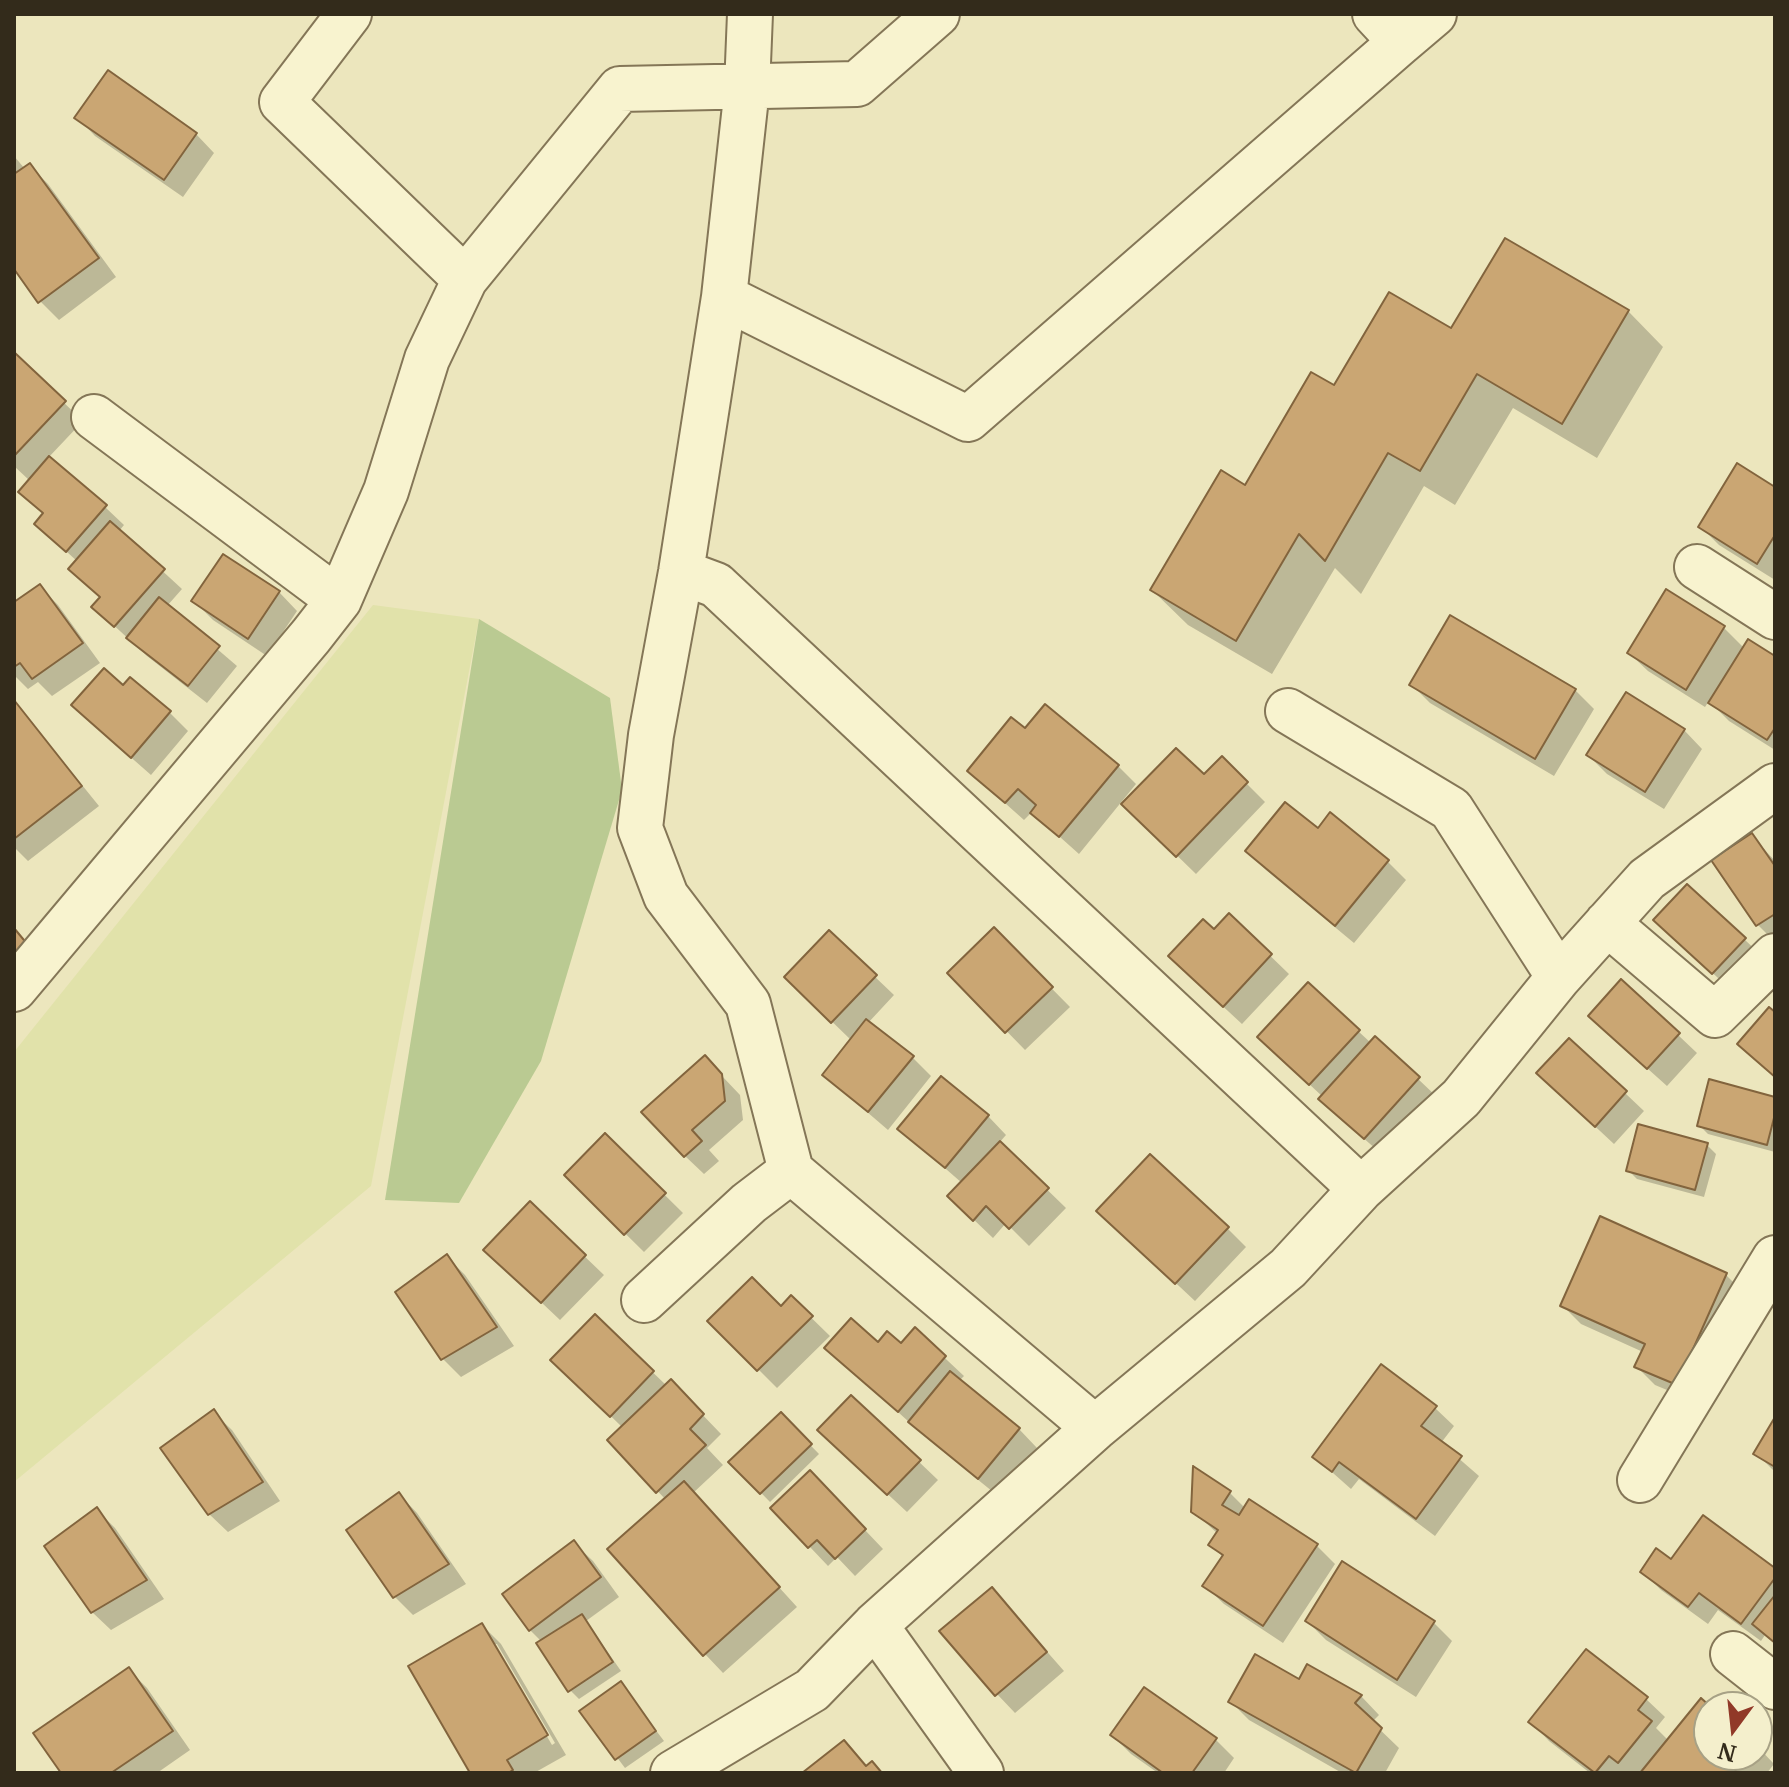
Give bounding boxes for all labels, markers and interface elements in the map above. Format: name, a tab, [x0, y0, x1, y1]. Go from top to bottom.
north arrow	[1693, 1691, 1773, 1771]
text: N	[1715, 1736, 1739, 1768]

